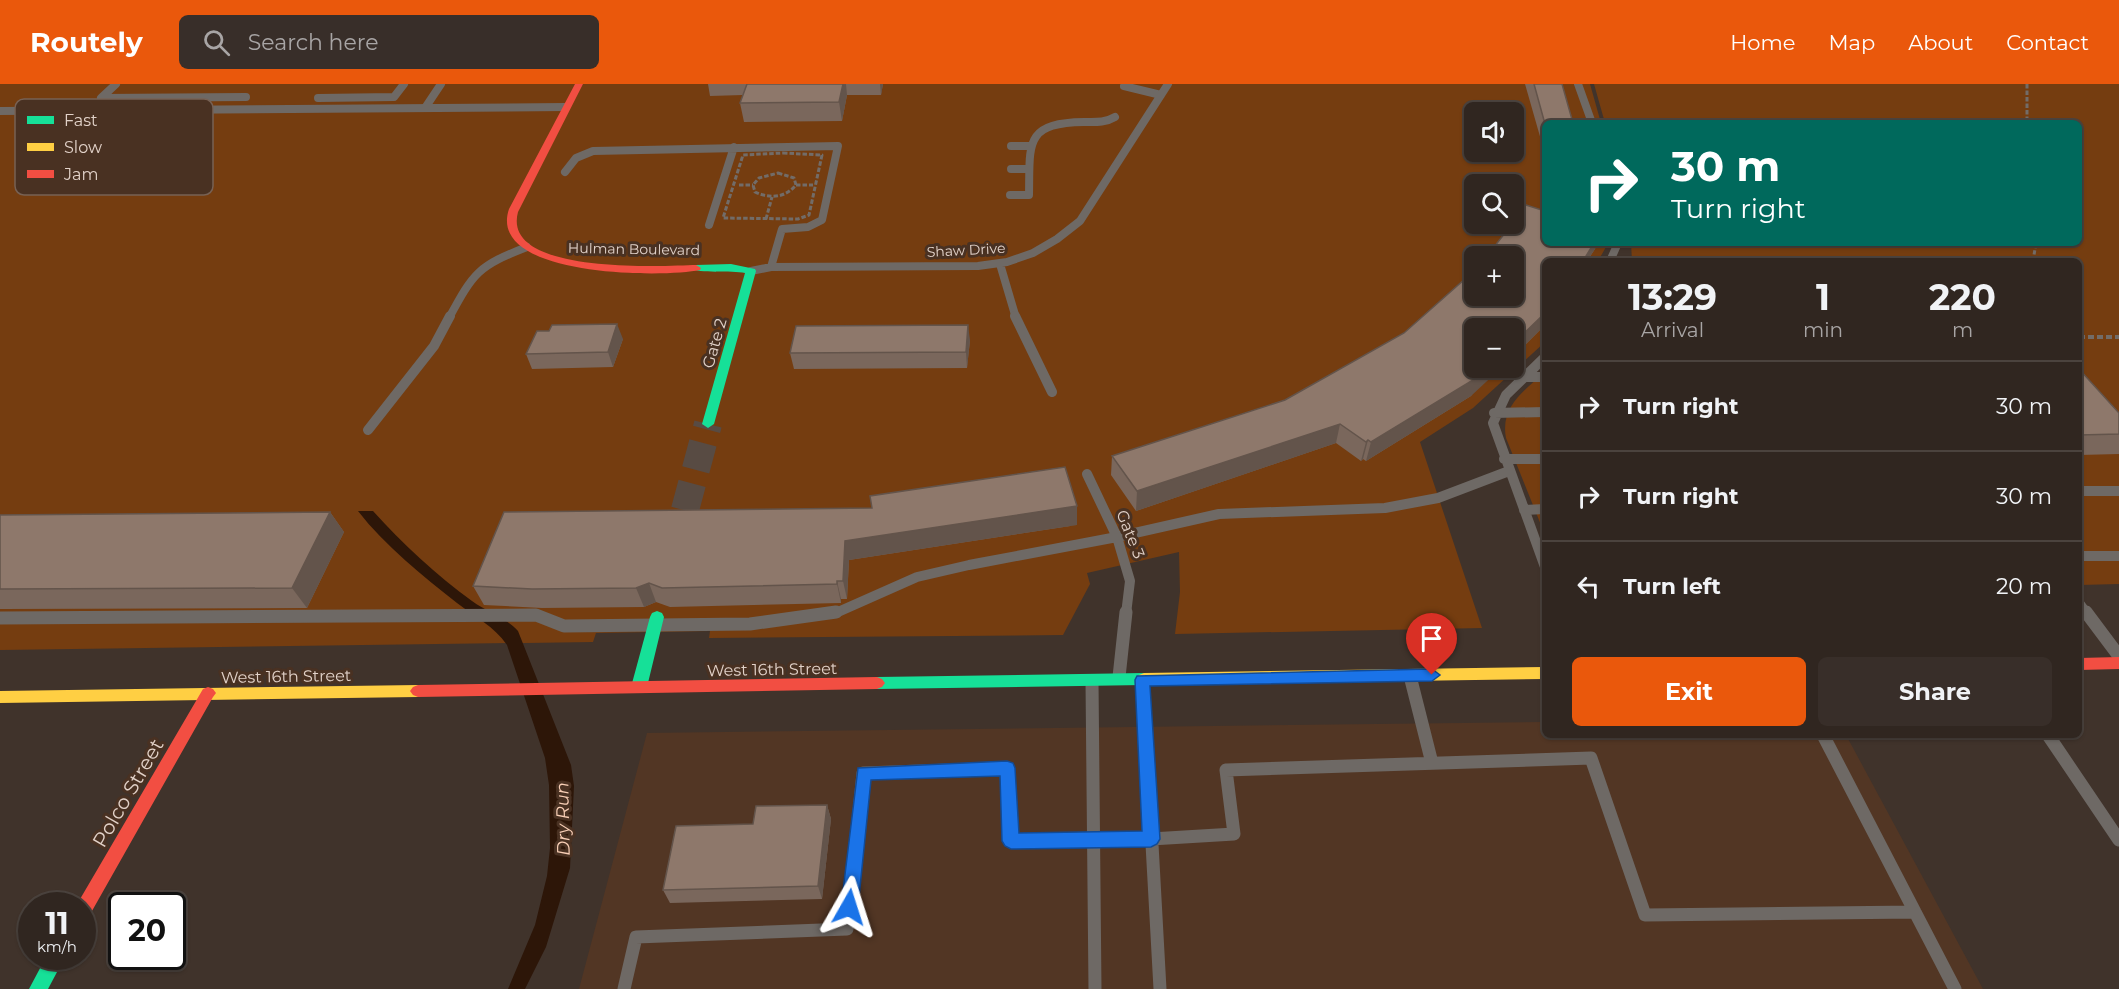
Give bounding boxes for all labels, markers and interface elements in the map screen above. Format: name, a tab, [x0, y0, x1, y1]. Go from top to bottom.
search box	[179, 15, 599, 69]
text: Routely	[30, 25, 143, 59]
icon: search	[200, 26, 233, 59]
text: Search here	[248, 29, 379, 56]
text: Home	[1730, 30, 1795, 55]
text: Map	[1828, 30, 1875, 55]
text: About	[1908, 30, 1973, 55]
text: Contact	[2006, 30, 2089, 55]
legend	[15, 99, 213, 195]
map controls	[1464, 102, 1524, 378]
button: sound	[1464, 102, 1524, 162]
text: Fast	[64, 111, 98, 130]
text: Slow	[64, 138, 102, 157]
text: 30 m	[1671, 140, 1780, 192]
icon: right	[1572, 144, 1650, 222]
text: Jam	[63, 165, 98, 184]
button: search	[1464, 174, 1524, 234]
text: Turn right	[1671, 192, 1806, 225]
street label: Hulman Boulevard	[568, 239, 700, 259]
street label: Shaw Drive	[926, 239, 1006, 261]
button: +	[1464, 246, 1524, 306]
text: 13:29	[1628, 275, 1717, 319]
text: 1	[1816, 275, 1830, 319]
text: 220	[1929, 275, 1996, 319]
street label: Gate 2	[698, 316, 731, 370]
button: −	[1464, 318, 1524, 378]
text: Arrival	[1641, 318, 1704, 342]
text: min	[1803, 318, 1843, 342]
text: m	[1952, 318, 1973, 342]
icon: right	[1572, 390, 1605, 423]
text: Turn right	[1623, 393, 1738, 420]
text: 30 m	[1996, 393, 2052, 420]
icon: right	[1572, 480, 1605, 513]
text: Turn right	[1623, 483, 1738, 510]
text: 30 m	[1996, 483, 2052, 510]
street label: Gate 3	[1112, 507, 1149, 561]
icon: left	[1572, 570, 1605, 603]
text: Turn left	[1623, 573, 1721, 600]
text: 20 m	[1996, 573, 2052, 600]
pin	[1406, 613, 1457, 675]
icon: arrive	[1415, 622, 1448, 655]
button: Exit	[1572, 657, 1806, 726]
button: Share	[1818, 657, 2052, 726]
street label: West 16th Street	[707, 659, 838, 680]
street label: West 16th Street	[221, 666, 352, 687]
street label: Polco Street	[87, 734, 169, 852]
water label: Dry Run	[551, 782, 575, 856]
position arrow	[817, 875, 881, 939]
speed limit sign: 20	[108, 892, 186, 970]
text: 11	[45, 905, 69, 942]
text: km/h	[37, 937, 77, 956]

